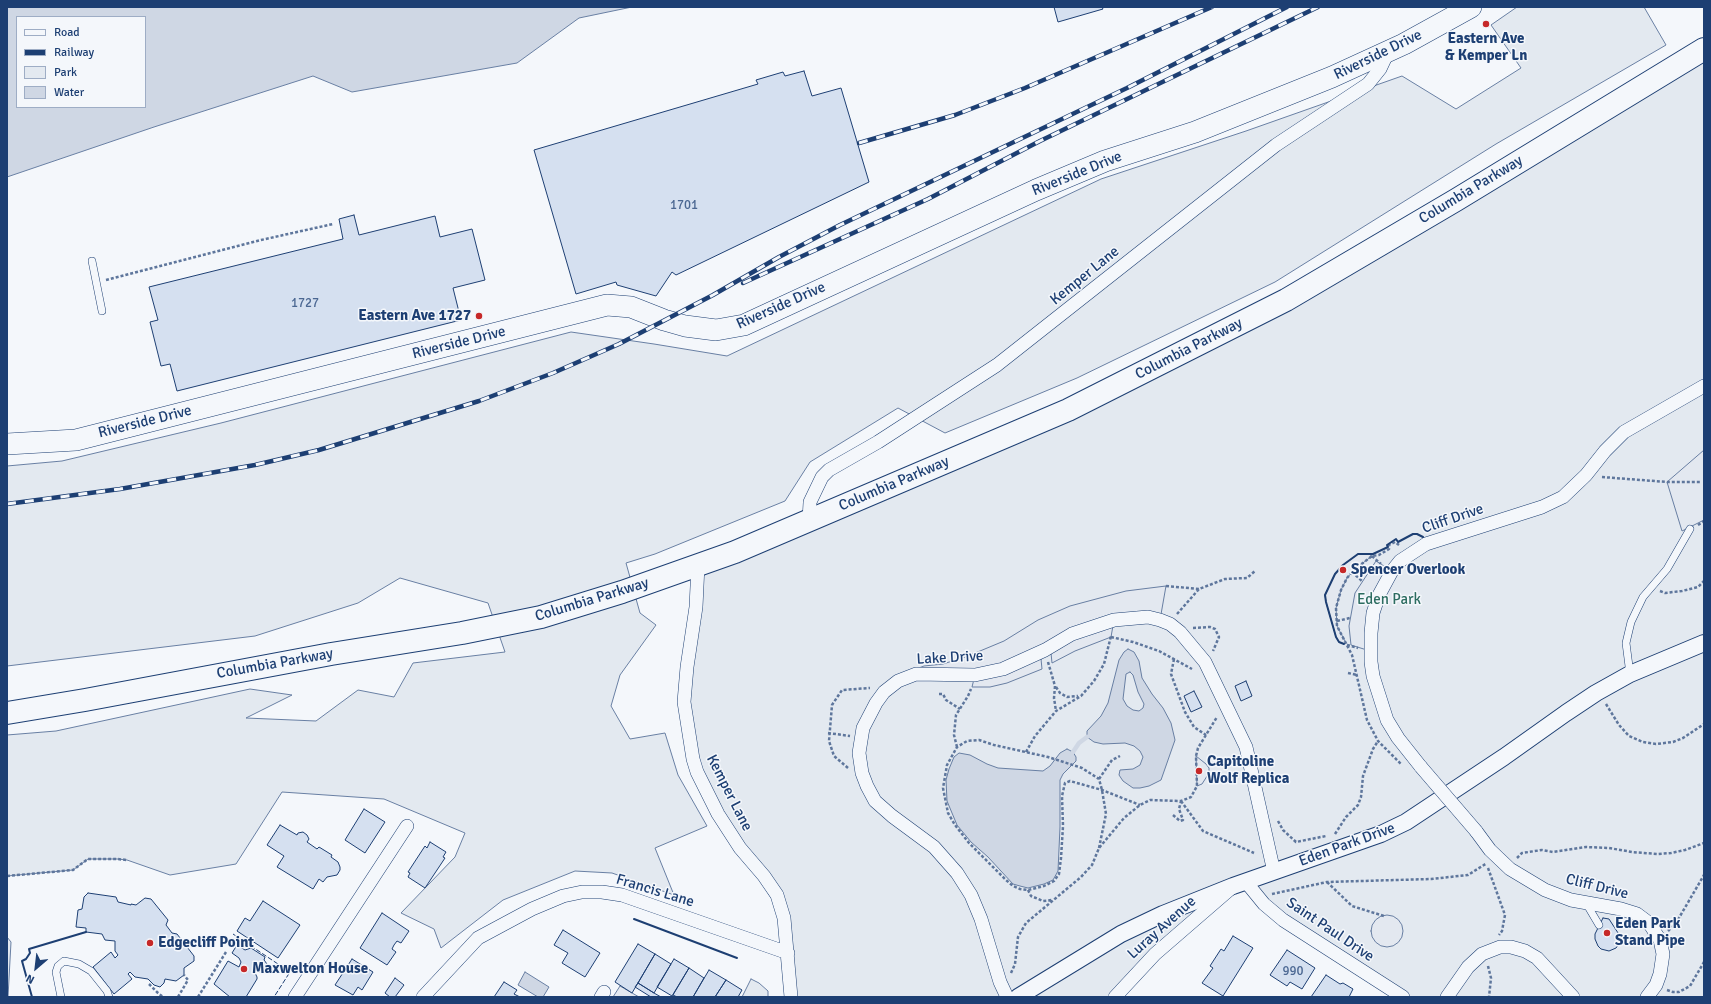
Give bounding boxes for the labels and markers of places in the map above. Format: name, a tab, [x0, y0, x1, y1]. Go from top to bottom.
marker: Eastern Ave & Kemper Ln	[1481, 19, 1491, 29]
place label: Eastern Ave & Kemper Ln	[1445, 30, 1527, 65]
place label: Eastern Ave 1727	[358, 307, 471, 325]
marker: Eastern Ave 1727	[474, 311, 484, 321]
place label: Spencer Overlook	[1351, 561, 1465, 579]
marker: Spencer Overlook	[1338, 565, 1348, 575]
place label: Capitoline Wolf Replica	[1207, 753, 1289, 788]
marker: Capitoline Wolf Replica	[1194, 766, 1204, 776]
place label: Eden Park Stand Pipe	[1615, 915, 1685, 950]
marker: Eden Park Stand Pipe	[1602, 928, 1612, 938]
place label: Edgecliff Point	[158, 934, 254, 952]
marker: Edgecliff Point	[145, 938, 155, 948]
place label: Maxwelton House	[252, 960, 368, 978]
marker: Maxwelton House	[239, 964, 249, 974]

